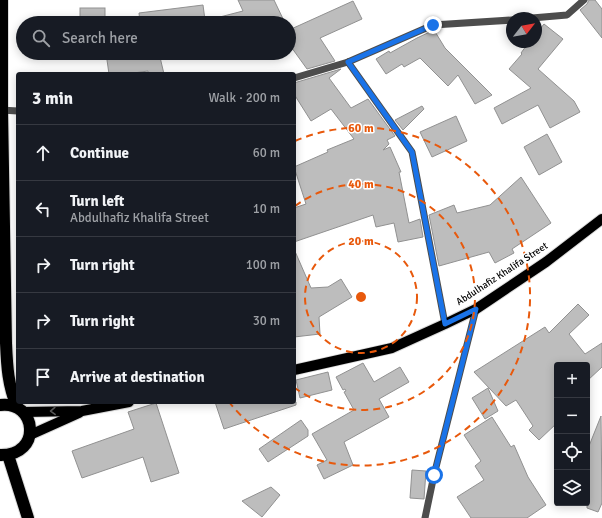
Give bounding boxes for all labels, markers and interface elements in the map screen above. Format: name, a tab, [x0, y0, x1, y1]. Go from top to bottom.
north arrow	[506, 12, 542, 48]
search box	[16, 16, 296, 60]
route end	[424, 16, 442, 34]
icon: search	[30, 27, 52, 49]
text: Search here	[62, 29, 138, 47]
text: 3 min	[32, 88, 73, 109]
text: Walk · 200 m	[209, 90, 280, 106]
text: 60 m	[348, 121, 374, 136]
icon: ahead	[32, 142, 54, 164]
text: Continue	[70, 144, 129, 162]
text: 60 m	[253, 145, 280, 161]
text: 40 m	[348, 177, 374, 192]
text: Turn left	[70, 192, 124, 210]
icon: left	[32, 198, 54, 220]
text: 10 m	[253, 201, 280, 217]
text: Abdulhafiz Khalifa Street	[70, 210, 209, 226]
text: 20 m	[348, 234, 374, 249]
street label: Abdulhafiz Khalifa Street	[454, 240, 550, 308]
icon: right	[32, 254, 54, 276]
text: Turn right	[70, 256, 135, 274]
text: 100 m	[246, 257, 280, 273]
centre of rings	[354, 290, 368, 304]
icon: right	[32, 310, 54, 332]
text: Turn right	[70, 312, 135, 330]
text: 30 m	[253, 313, 280, 329]
map controls	[554, 362, 590, 506]
button: +	[554, 362, 590, 398]
icon: arrive	[32, 366, 54, 388]
text: Arrive at destination	[70, 368, 205, 386]
button: −	[554, 398, 590, 434]
one-way arrow	[50, 407, 56, 415]
button: locate	[554, 434, 590, 470]
route start	[425, 466, 443, 484]
button: layers	[554, 470, 590, 506]

